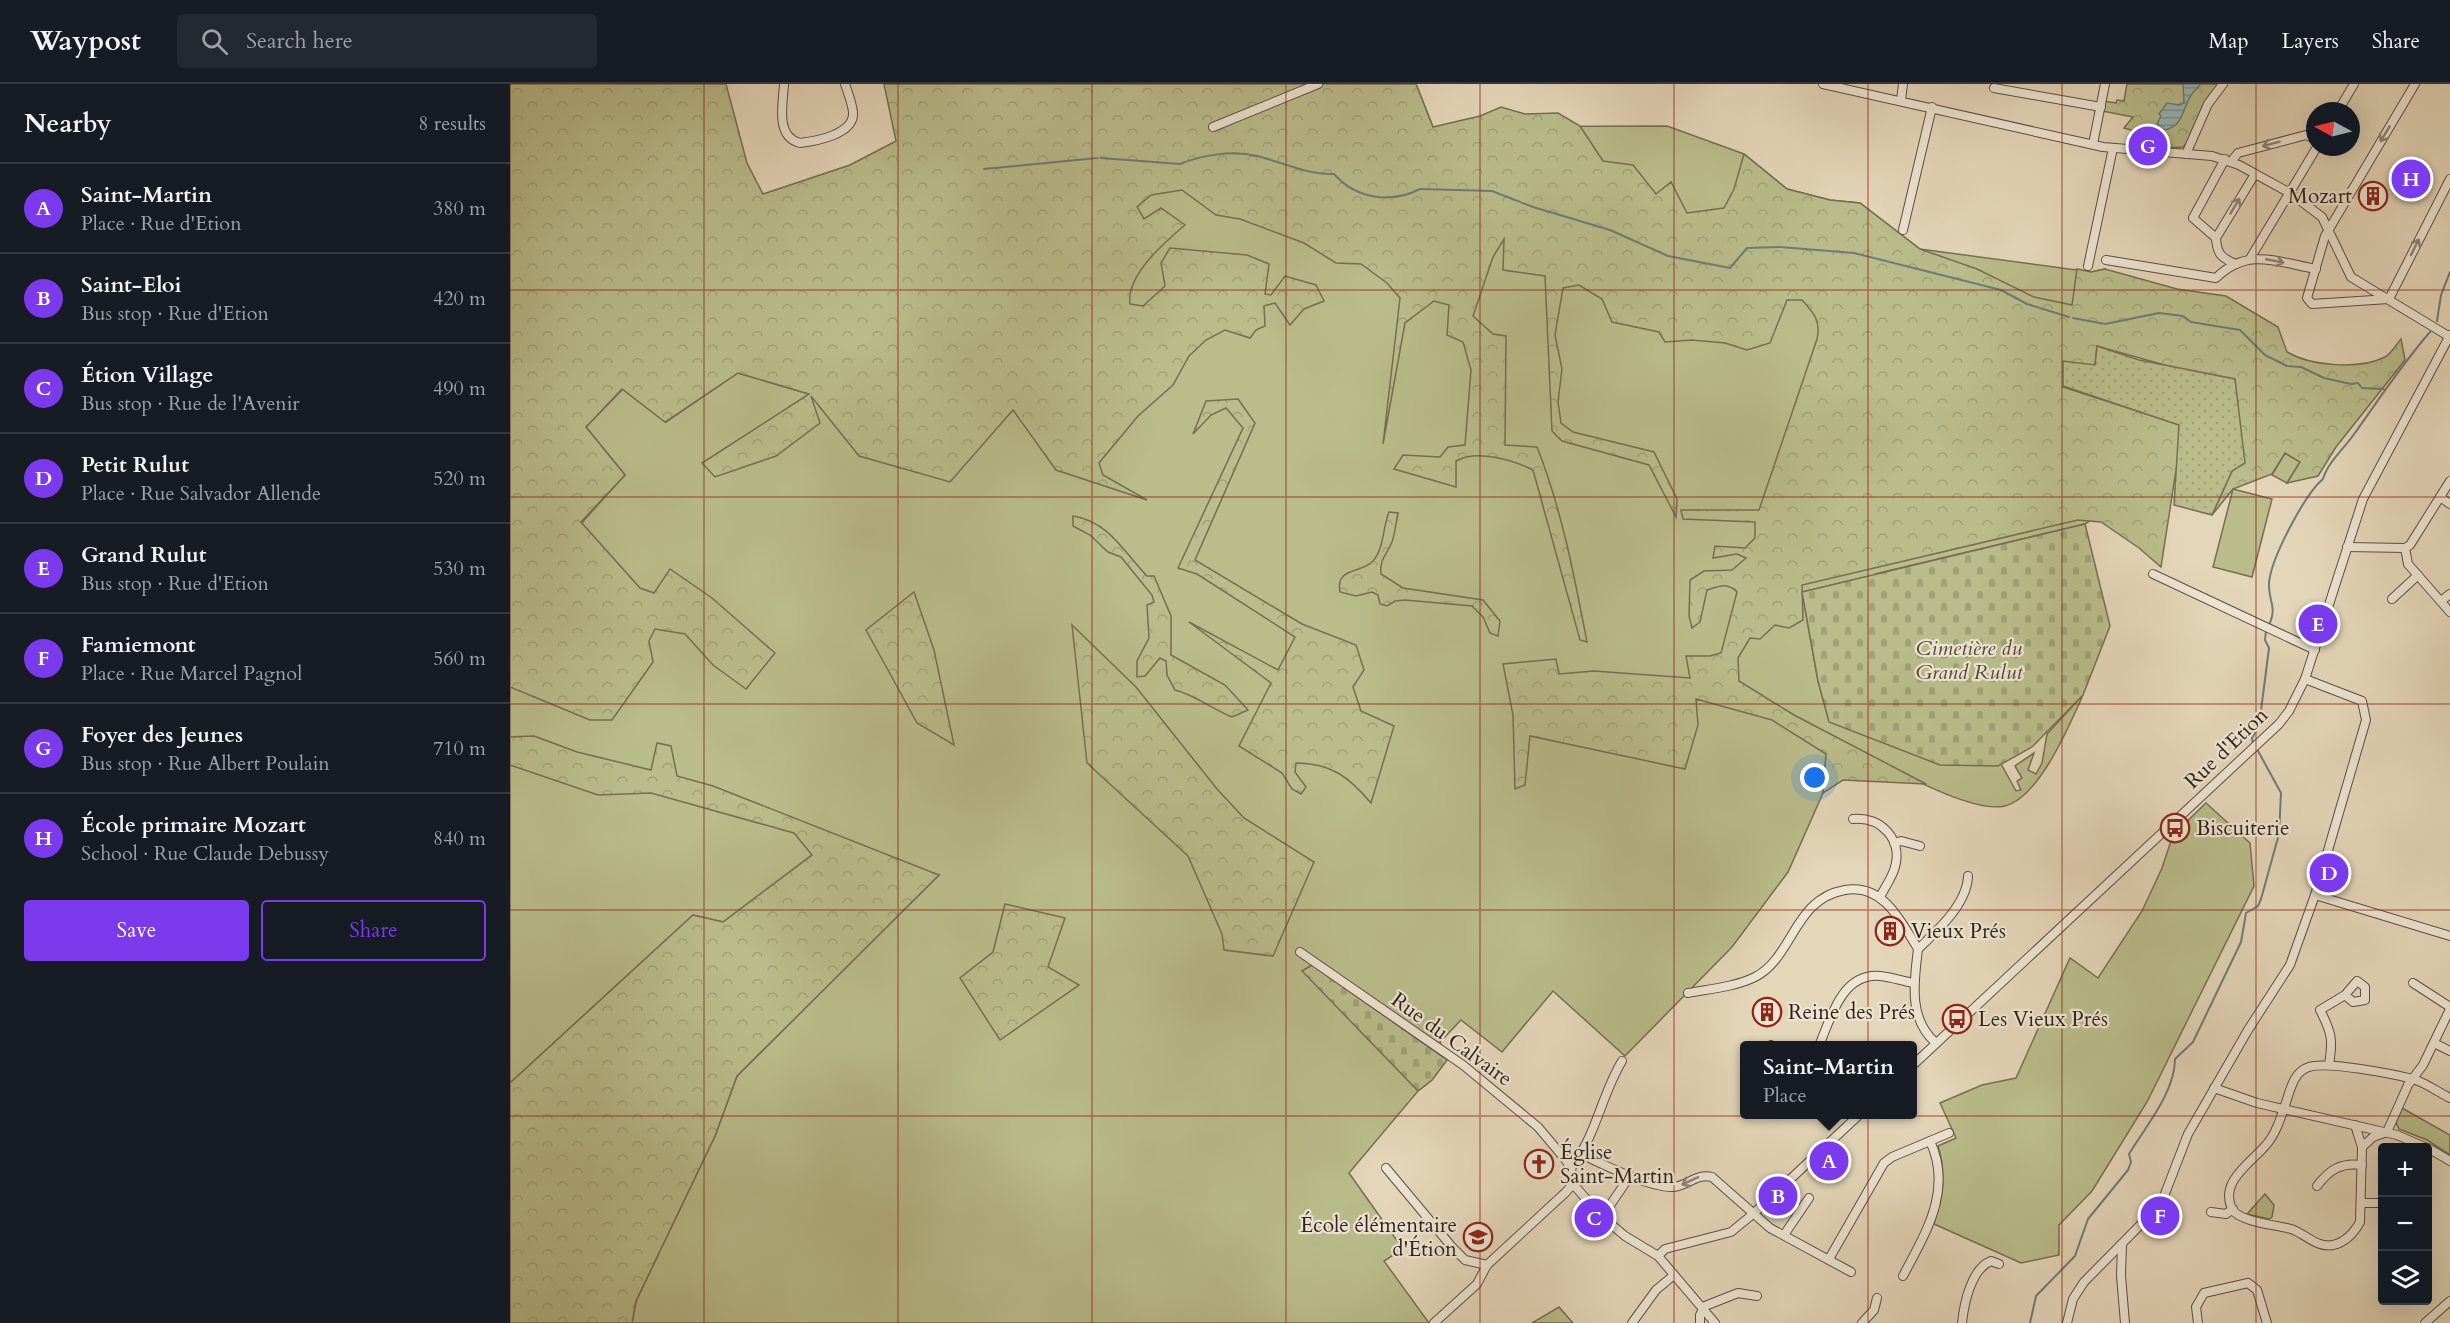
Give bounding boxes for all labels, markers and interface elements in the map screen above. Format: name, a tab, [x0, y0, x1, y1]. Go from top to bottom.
search box	[177, 14, 597, 68]
text: Waypost	[30, 22, 141, 60]
icon: search	[198, 25, 231, 58]
text: Search here	[246, 26, 353, 56]
text: Map	[2209, 27, 2249, 56]
text: Layers	[2282, 27, 2339, 56]
text: Share	[2372, 27, 2420, 56]
north arrow	[2306, 102, 2360, 156]
text: Nearby	[24, 106, 112, 141]
text: 8 results	[418, 110, 486, 137]
pin: G	[2128, 124, 2168, 168]
one-way arrow	[2379, 125, 2391, 142]
one-way arrow	[2262, 139, 2281, 151]
pin: H	[2392, 156, 2430, 202]
text: Saint-Martin	[81, 180, 212, 210]
building icon: Mozart	[2357, 180, 2389, 212]
place label: Mozart	[2288, 182, 2352, 211]
text: A	[36, 195, 51, 222]
text: 380 m	[433, 195, 486, 222]
one-way arrow	[2229, 198, 2241, 215]
text: Place · Rue d'Etion	[81, 210, 242, 237]
one-way arrow	[2410, 238, 2422, 256]
one-way arrow	[2265, 256, 2285, 267]
text: Saint-Eloi	[81, 270, 182, 300]
text: B	[36, 285, 51, 312]
text: 420 m	[433, 285, 486, 312]
text: Bus stop · Rue d'Etion	[81, 300, 269, 327]
text: Étion Village	[81, 360, 213, 390]
text: C	[36, 375, 51, 402]
text: 490 m	[433, 375, 486, 402]
text: Bus stop · Rue de l'Avenir	[81, 390, 300, 417]
text: Petit Rulut	[81, 450, 189, 480]
text: D	[35, 465, 52, 492]
text: 520 m	[433, 465, 486, 492]
text: Place · Rue Salvador Allende	[81, 480, 321, 507]
text: Grand Rulut	[81, 540, 207, 570]
text: E	[37, 555, 50, 582]
text: 530 m	[433, 555, 486, 582]
text: Bus stop · Rue d'Etion	[81, 570, 269, 597]
pin: E	[2298, 602, 2338, 646]
text: Famiemont	[81, 630, 196, 660]
park label: Cimetière du Grand Rulut	[1916, 634, 2024, 687]
text: F	[38, 645, 49, 672]
text: 560 m	[433, 645, 486, 672]
text: Place · Rue Marcel Pagnol	[81, 660, 302, 687]
street label: Rue d'Etion	[2178, 701, 2275, 796]
text: Foyer des Jeunes	[81, 720, 243, 750]
text: G	[35, 735, 52, 762]
text: 710 m	[433, 735, 486, 762]
text: Bus stop · Rue Albert Poulain	[81, 750, 330, 777]
your location	[1800, 763, 1829, 792]
text: École primaire Mozart	[81, 810, 306, 840]
bus stop icon: Biscuiterie	[2159, 812, 2191, 844]
place label: Biscuiterie	[2196, 814, 2290, 843]
text: H	[35, 825, 52, 852]
text: 840 m	[433, 825, 486, 852]
text: School · Rue Claude Debussy	[81, 840, 329, 867]
pin: D	[2310, 850, 2348, 896]
button: Save	[24, 900, 249, 961]
button: Share	[261, 900, 486, 961]
building icon: Vieux Prés	[1874, 915, 1906, 947]
place label: Vieux Prés	[1911, 917, 2006, 946]
street label: Rue du Calvaire	[1385, 986, 1518, 1093]
building icon: Reine des Prés	[1751, 996, 1783, 1028]
place label: Reine des Prés	[1788, 998, 1915, 1027]
bus stop icon: Les Vieux Prés	[1941, 1003, 1973, 1035]
place label: Les Vieux Prés	[1978, 1005, 2108, 1034]
popup	[1740, 1041, 1917, 1119]
text: Saint-Martin	[1763, 1052, 1894, 1082]
text: Place	[1763, 1082, 1807, 1109]
place label: Église Saint-Martin	[1560, 1138, 1674, 1191]
pin: A	[1810, 1138, 1848, 1184]
map controls	[2378, 1143, 2432, 1305]
button: +	[2378, 1143, 2432, 1197]
church icon: Église Saint-Martin	[1523, 1148, 1555, 1180]
pin: B	[1758, 1174, 1798, 1218]
one-way arrow	[1681, 1175, 1699, 1187]
pin: F	[2140, 1194, 2180, 1238]
pin: C	[1574, 1196, 1614, 1240]
button: −	[2378, 1197, 2432, 1251]
place label: École élémentaire d'Étion	[1300, 1211, 1457, 1264]
school or university icon: École élémentaire d'Étion	[1462, 1221, 1494, 1253]
button: layers	[2378, 1251, 2432, 1305]

